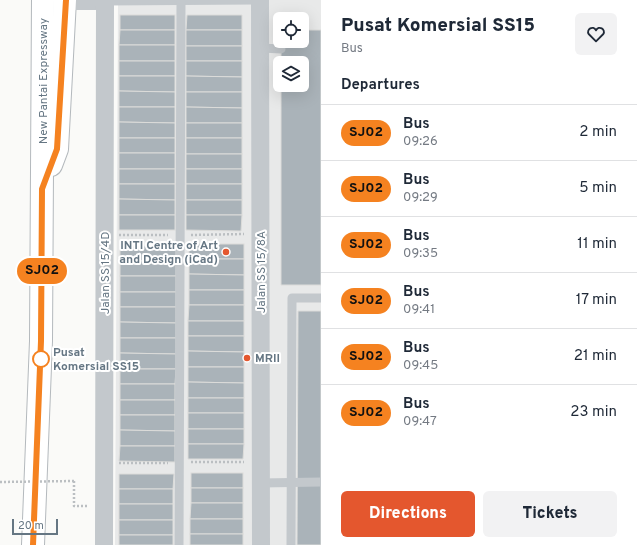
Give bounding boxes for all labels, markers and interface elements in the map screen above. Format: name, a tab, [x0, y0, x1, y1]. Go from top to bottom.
map controls	[273, 12, 309, 92]
button: locate	[273, 12, 309, 48]
button: heart	[575, 13, 617, 55]
text: Pusat Komersial SS15	[341, 14, 535, 38]
street label: New Pantai Expressway	[36, 18, 52, 144]
text: Bus	[341, 41, 363, 57]
button: layers	[273, 56, 309, 92]
text: Departures	[341, 76, 420, 95]
text: Bus	[403, 115, 430, 134]
text: 2 min	[579, 123, 617, 142]
text: SJ02	[349, 124, 383, 141]
text: 09:26	[403, 134, 438, 150]
text: Bus	[403, 171, 430, 190]
text: 5 min	[579, 179, 617, 198]
text: SJ02	[349, 180, 383, 197]
text: 09:29	[403, 190, 438, 206]
text: Bus	[403, 227, 430, 246]
street label: Jalan SS 15/8A	[254, 231, 270, 313]
street label: Jalan SS 15/4D	[98, 232, 114, 314]
text: 11 min	[577, 235, 617, 254]
text: SJ02	[349, 236, 383, 253]
place label: INTI Centre of Art and Design (iCad)	[119, 238, 218, 268]
text: 09:35	[403, 246, 438, 262]
marker: INTI Centre of Art and Design (iCad)	[221, 247, 231, 257]
line badge: SJ02	[14, 258, 70, 284]
text: SJ02	[25, 262, 59, 279]
text: Bus	[403, 283, 430, 302]
text: 17 min	[576, 291, 617, 310]
text: SJ02	[349, 292, 383, 309]
text: 09:41	[403, 302, 435, 318]
text: Bus	[403, 339, 430, 358]
place label: Pusat Komersial SS15	[53, 345, 139, 375]
text: 21 min	[574, 347, 617, 366]
text: SJ02	[349, 348, 383, 365]
marker: Pusat Komersial SS15	[32, 350, 50, 368]
place label: MRII	[255, 351, 280, 367]
marker: MRII	[242, 353, 252, 363]
text: 09:45	[403, 358, 438, 374]
text: Bus	[403, 395, 430, 414]
text: 23 min	[570, 403, 617, 422]
text: SJ02	[349, 404, 383, 421]
text: 09:47	[403, 414, 437, 430]
button: Directions	[341, 491, 475, 537]
button: Tickets	[483, 491, 617, 537]
scale bar	[12, 517, 58, 536]
text: 20 m	[18, 519, 44, 533]

